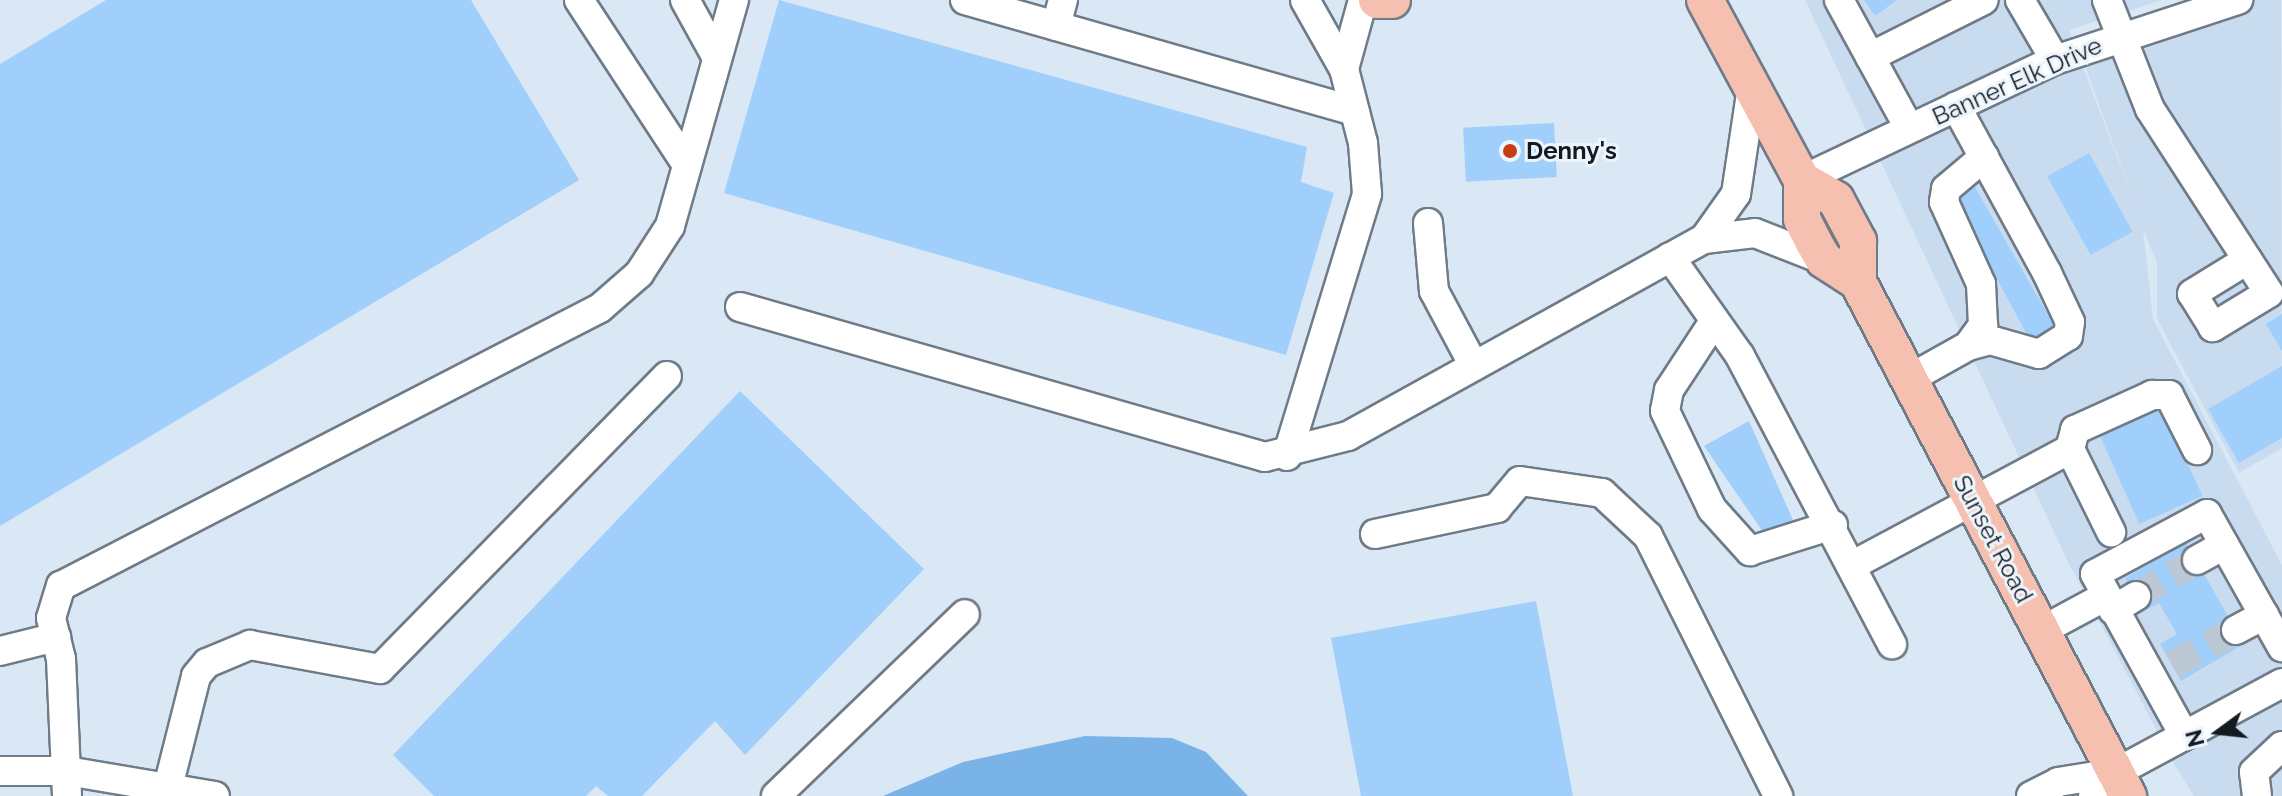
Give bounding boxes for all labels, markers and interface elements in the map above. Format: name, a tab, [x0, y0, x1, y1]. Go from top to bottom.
street label: Banner Elk Drive	[1928, 31, 2106, 131]
place label: Denny's	[1526, 137, 1617, 165]
marker: Denny's	[1501, 142, 1519, 160]
street label: Sunset Road	[1947, 470, 2039, 608]
north arrow	[2178, 692, 2258, 772]
text: N	[2180, 727, 2210, 750]

